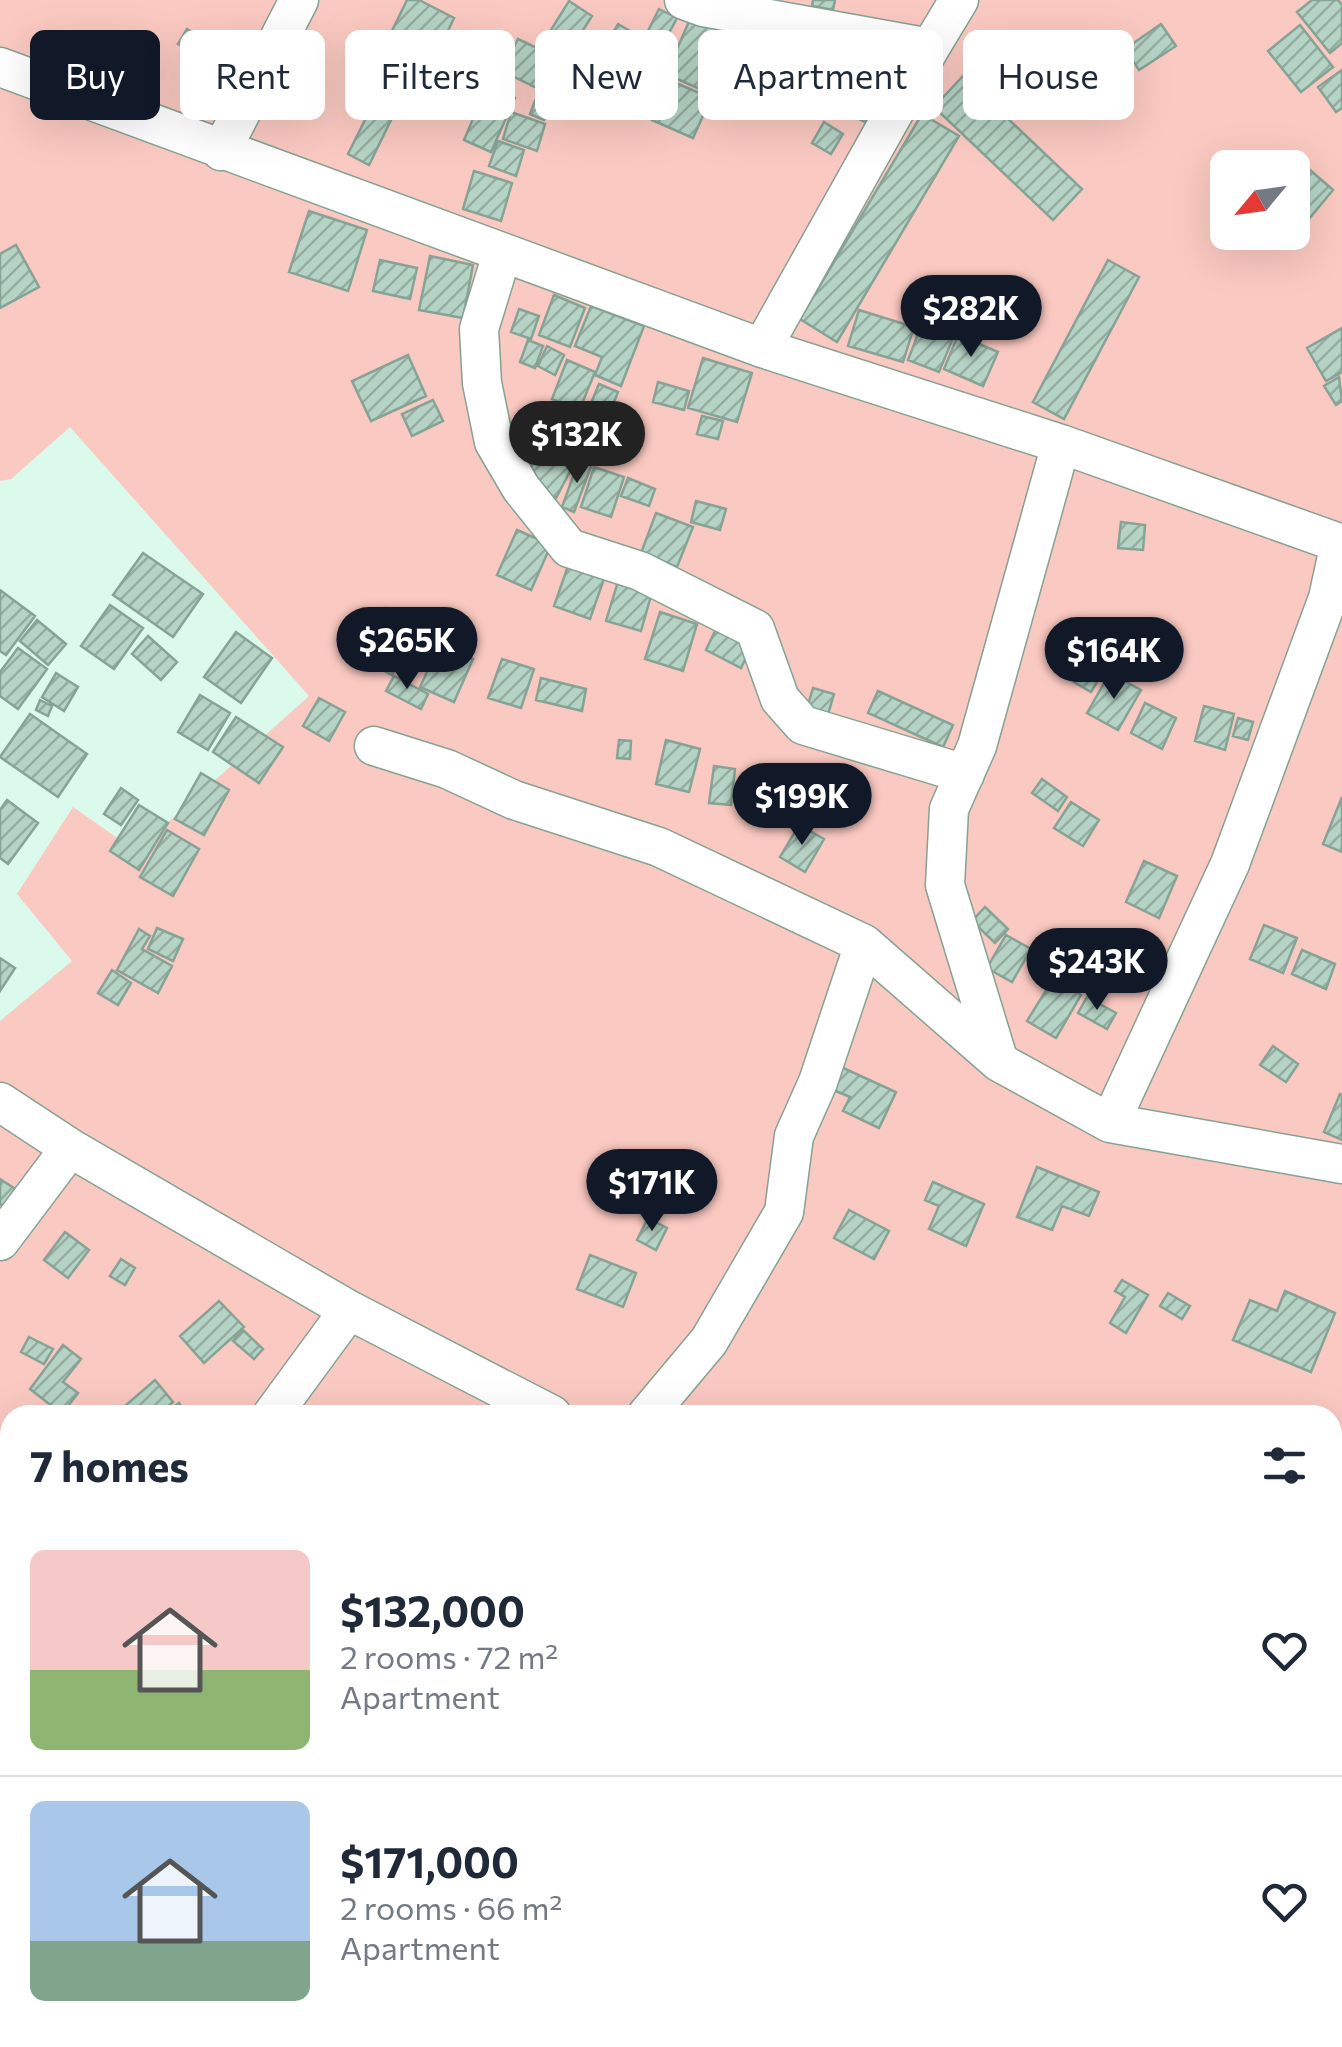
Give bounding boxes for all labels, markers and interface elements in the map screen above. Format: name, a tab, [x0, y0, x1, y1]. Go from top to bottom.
chip: Buy	[30, 30, 160, 120]
chip: Rent	[180, 30, 325, 120]
chip: Filters	[345, 30, 515, 120]
chip: New	[535, 30, 678, 120]
chip: Apartment	[698, 30, 943, 120]
chip: House	[963, 30, 1134, 120]
north arrow	[1210, 150, 1310, 250]
map controls	[1210, 150, 1310, 250]
pin: $282K	[901, 275, 1041, 360]
text: $282K	[923, 287, 1019, 327]
pin: $132K	[507, 401, 647, 486]
text: $132K	[531, 413, 623, 453]
pin: $265K	[337, 607, 477, 692]
pin: $164K	[1044, 617, 1184, 702]
text: $265K	[358, 619, 456, 659]
text: $164K	[1067, 629, 1161, 669]
pin: $199K	[732, 763, 872, 848]
text: $199K	[755, 775, 849, 815]
pin: $243K	[1027, 928, 1167, 1013]
text: $243K	[1049, 940, 1145, 980]
pin: $171K	[582, 1149, 722, 1234]
text: $171K	[608, 1161, 696, 1201]
icon: filters	[1257, 1438, 1312, 1493]
text: 7 homes	[30, 1439, 189, 1491]
text: $132,000	[340, 1584, 525, 1636]
icon: home	[110, 1590, 230, 1710]
icon: heart	[1257, 1623, 1312, 1678]
text: 2 rooms · 72 m²	[340, 1636, 558, 1676]
text: Apartment	[340, 1676, 500, 1716]
text: $171,000	[340, 1835, 519, 1887]
icon: home	[110, 1841, 230, 1961]
icon: heart	[1257, 1874, 1312, 1929]
text: 2 rooms · 66 m²	[340, 1887, 562, 1927]
text: Apartment	[340, 1927, 500, 1967]

